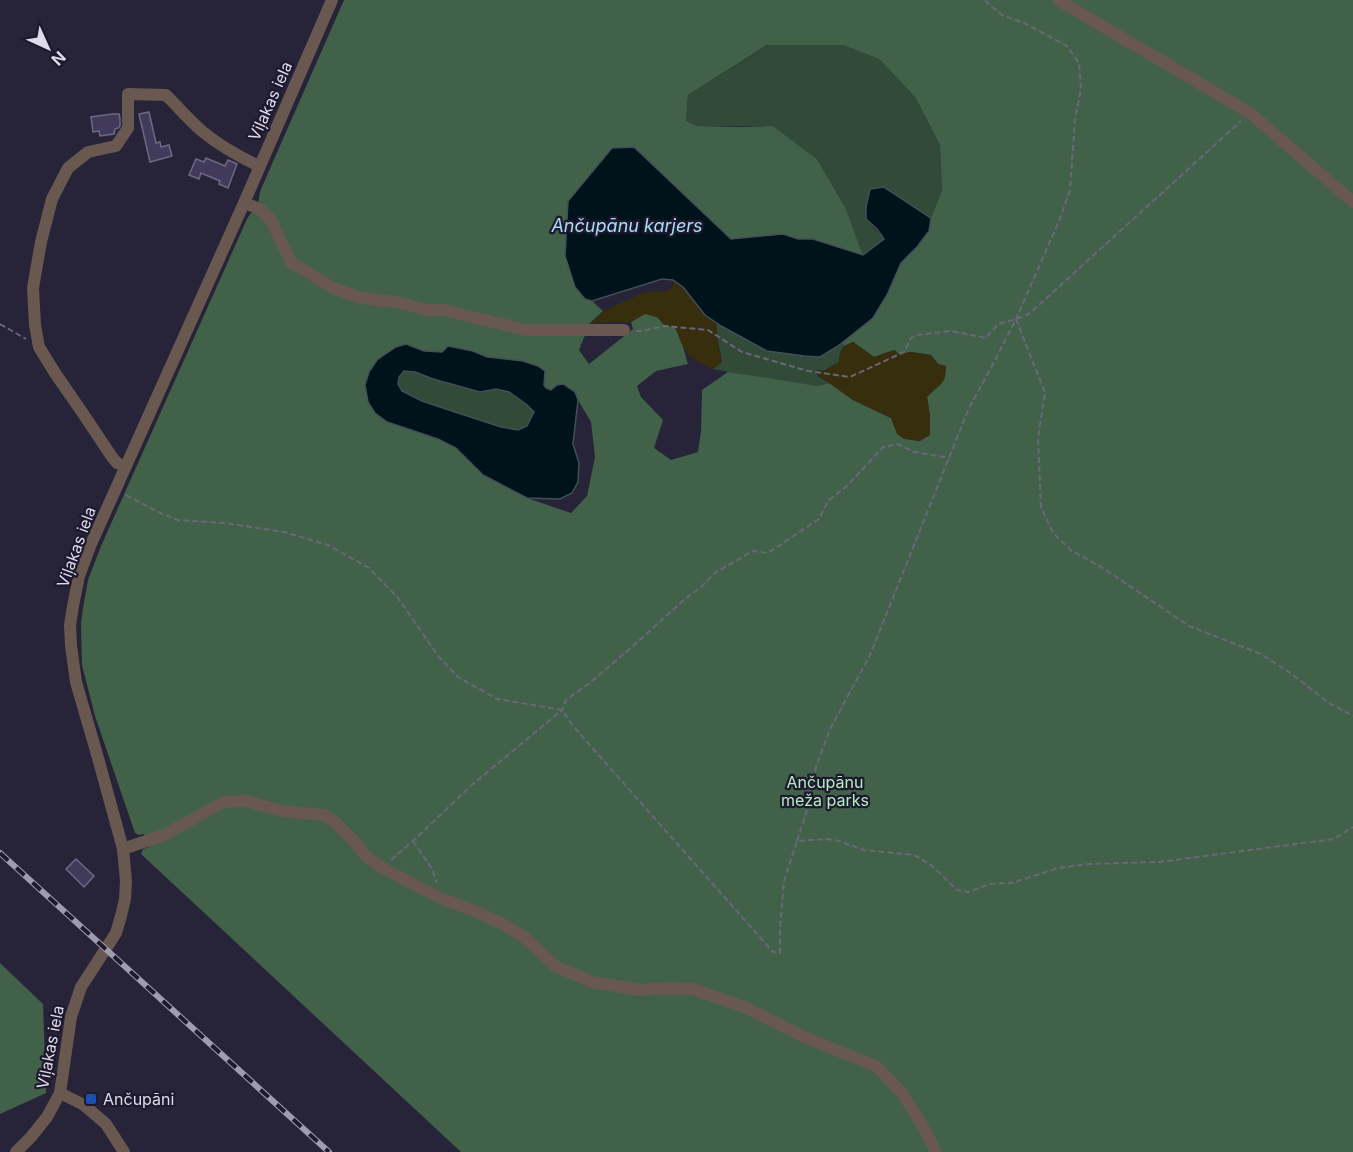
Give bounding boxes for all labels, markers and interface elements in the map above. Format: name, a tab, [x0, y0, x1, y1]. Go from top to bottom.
north arrow	[18, 18, 78, 78]
text: N	[47, 47, 70, 70]
street label: Viļakas iela	[244, 58, 296, 144]
water label: Ančupānu karjers	[550, 215, 703, 236]
street label: Viļakas iela	[52, 504, 100, 590]
park label: Ančupānu meža parks	[781, 772, 869, 810]
street label: Viļakas iela	[32, 1004, 68, 1090]
place label: Ančupāni	[103, 1089, 174, 1109]
marker: Ančupāni	[84, 1092, 98, 1106]

